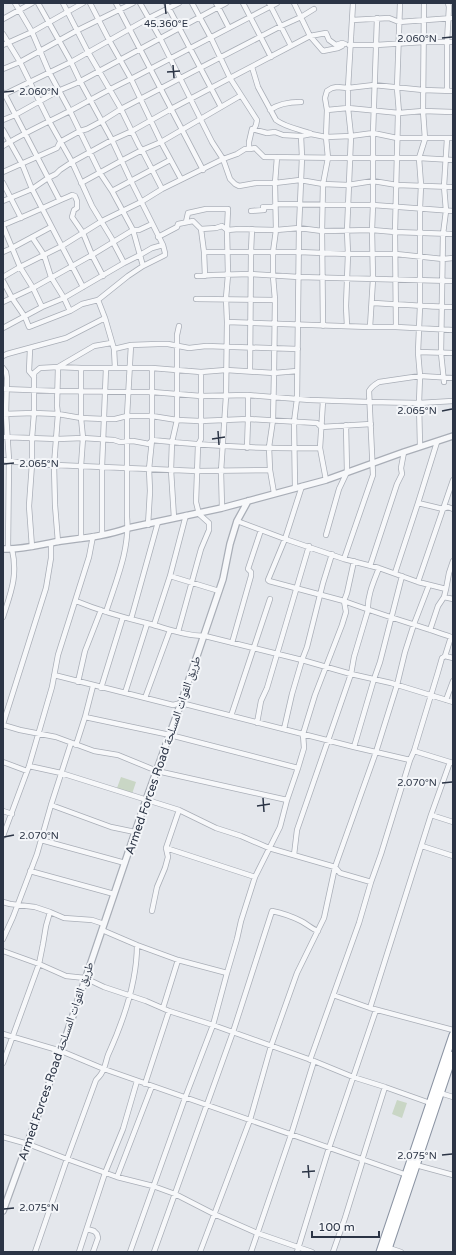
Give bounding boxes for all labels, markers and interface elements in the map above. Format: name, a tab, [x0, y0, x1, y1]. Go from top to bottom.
text: 45.360°E	[144, 18, 188, 30]
text: 2.060°N	[397, 33, 437, 45]
text: 2.060°N	[19, 86, 59, 98]
text: 2.065°N	[397, 405, 437, 417]
text: 2.065°N	[19, 458, 59, 470]
street label: Armed Forces Road طريق القوات المسلحة	[122, 654, 204, 856]
text: 2.070°N	[397, 777, 437, 789]
text: 2.070°N	[19, 830, 59, 842]
street label: Armed Forces Road طريق القوات المسلحة	[15, 960, 97, 1162]
text: 2.075°N	[397, 1150, 437, 1162]
text: 2.075°N	[19, 1202, 59, 1214]
scale bar	[312, 1213, 379, 1239]
text: 100 m	[318, 1220, 355, 1234]

